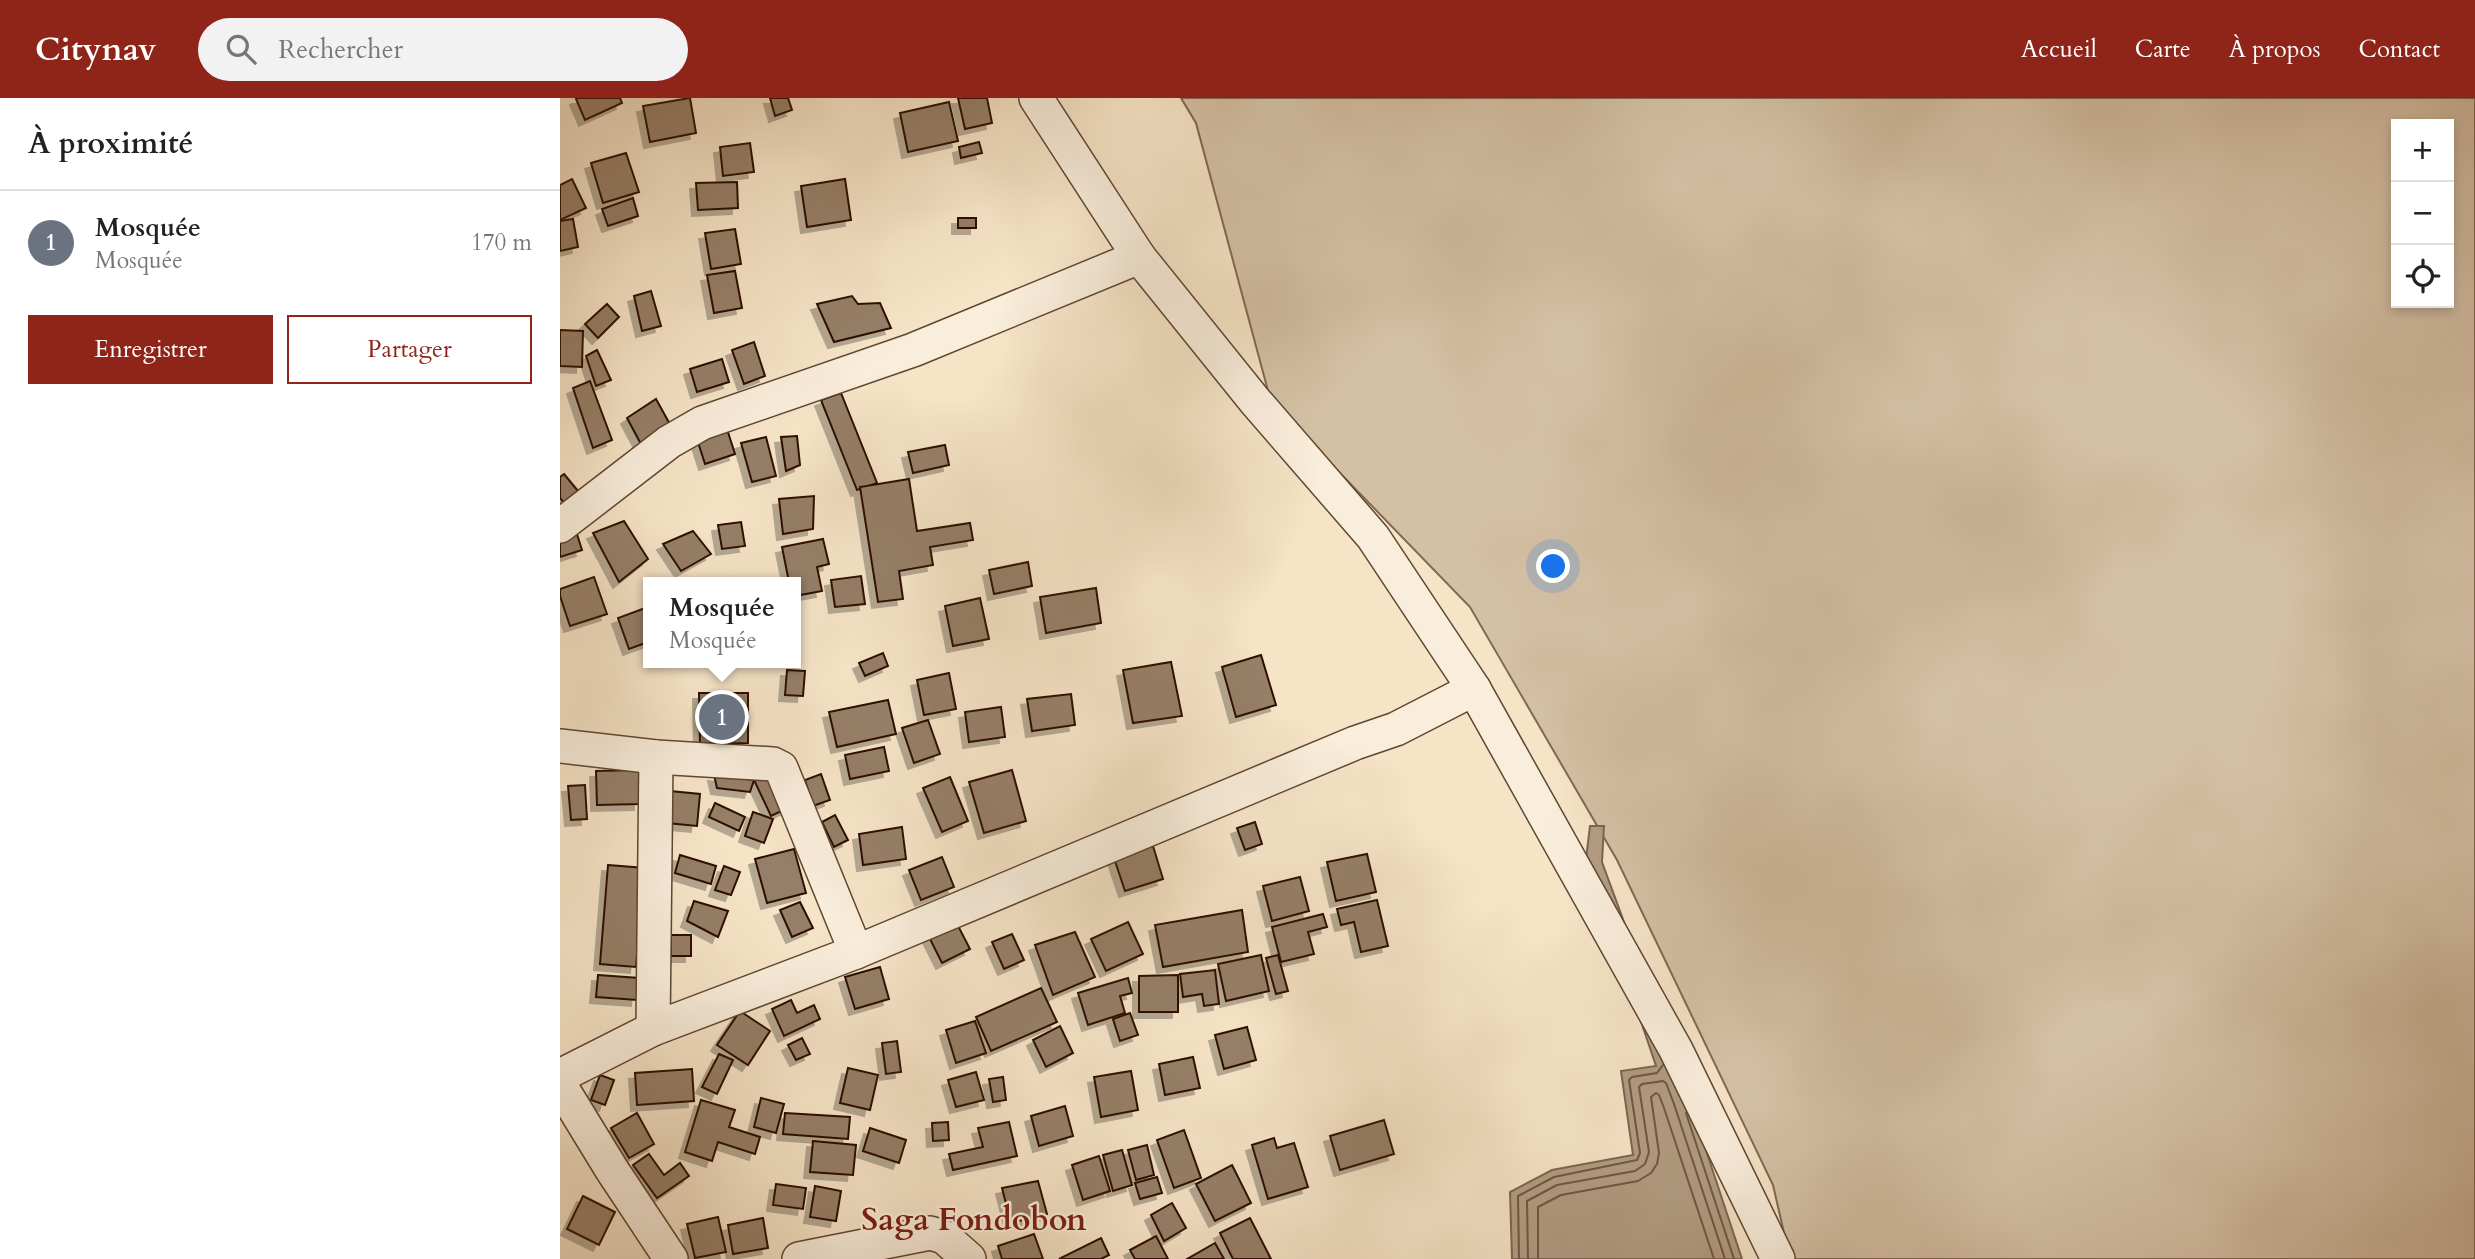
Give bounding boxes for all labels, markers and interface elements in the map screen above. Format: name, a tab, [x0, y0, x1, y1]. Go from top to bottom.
search box	[198, 18, 688, 81]
text: Citynav	[35, 27, 156, 72]
icon: search	[222, 30, 260, 68]
text: Rechercher	[278, 32, 403, 67]
text: Accueil	[2021, 33, 2097, 66]
text: Carte	[2135, 33, 2191, 66]
text: À propos	[2229, 33, 2321, 66]
text: Contact	[2359, 33, 2440, 66]
map controls	[2391, 119, 2454, 308]
button: +	[2391, 119, 2454, 182]
text: À proximité	[28, 123, 193, 164]
button: −	[2391, 182, 2454, 245]
text: Mosquée	[95, 210, 201, 245]
text: 1	[45, 227, 57, 258]
text: 170 m	[471, 227, 532, 258]
text: Mosquée	[95, 245, 183, 276]
button: locate	[2391, 245, 2454, 308]
button: Enregistrer	[28, 315, 273, 384]
button: Partager	[287, 315, 532, 384]
your location	[1536, 549, 1570, 583]
popup	[643, 577, 801, 668]
text: Mosquée	[669, 590, 775, 625]
text: Mosquée	[669, 625, 757, 656]
pin: 1	[699, 691, 745, 743]
district label: Saga Fondobon	[861, 1198, 1087, 1242]

